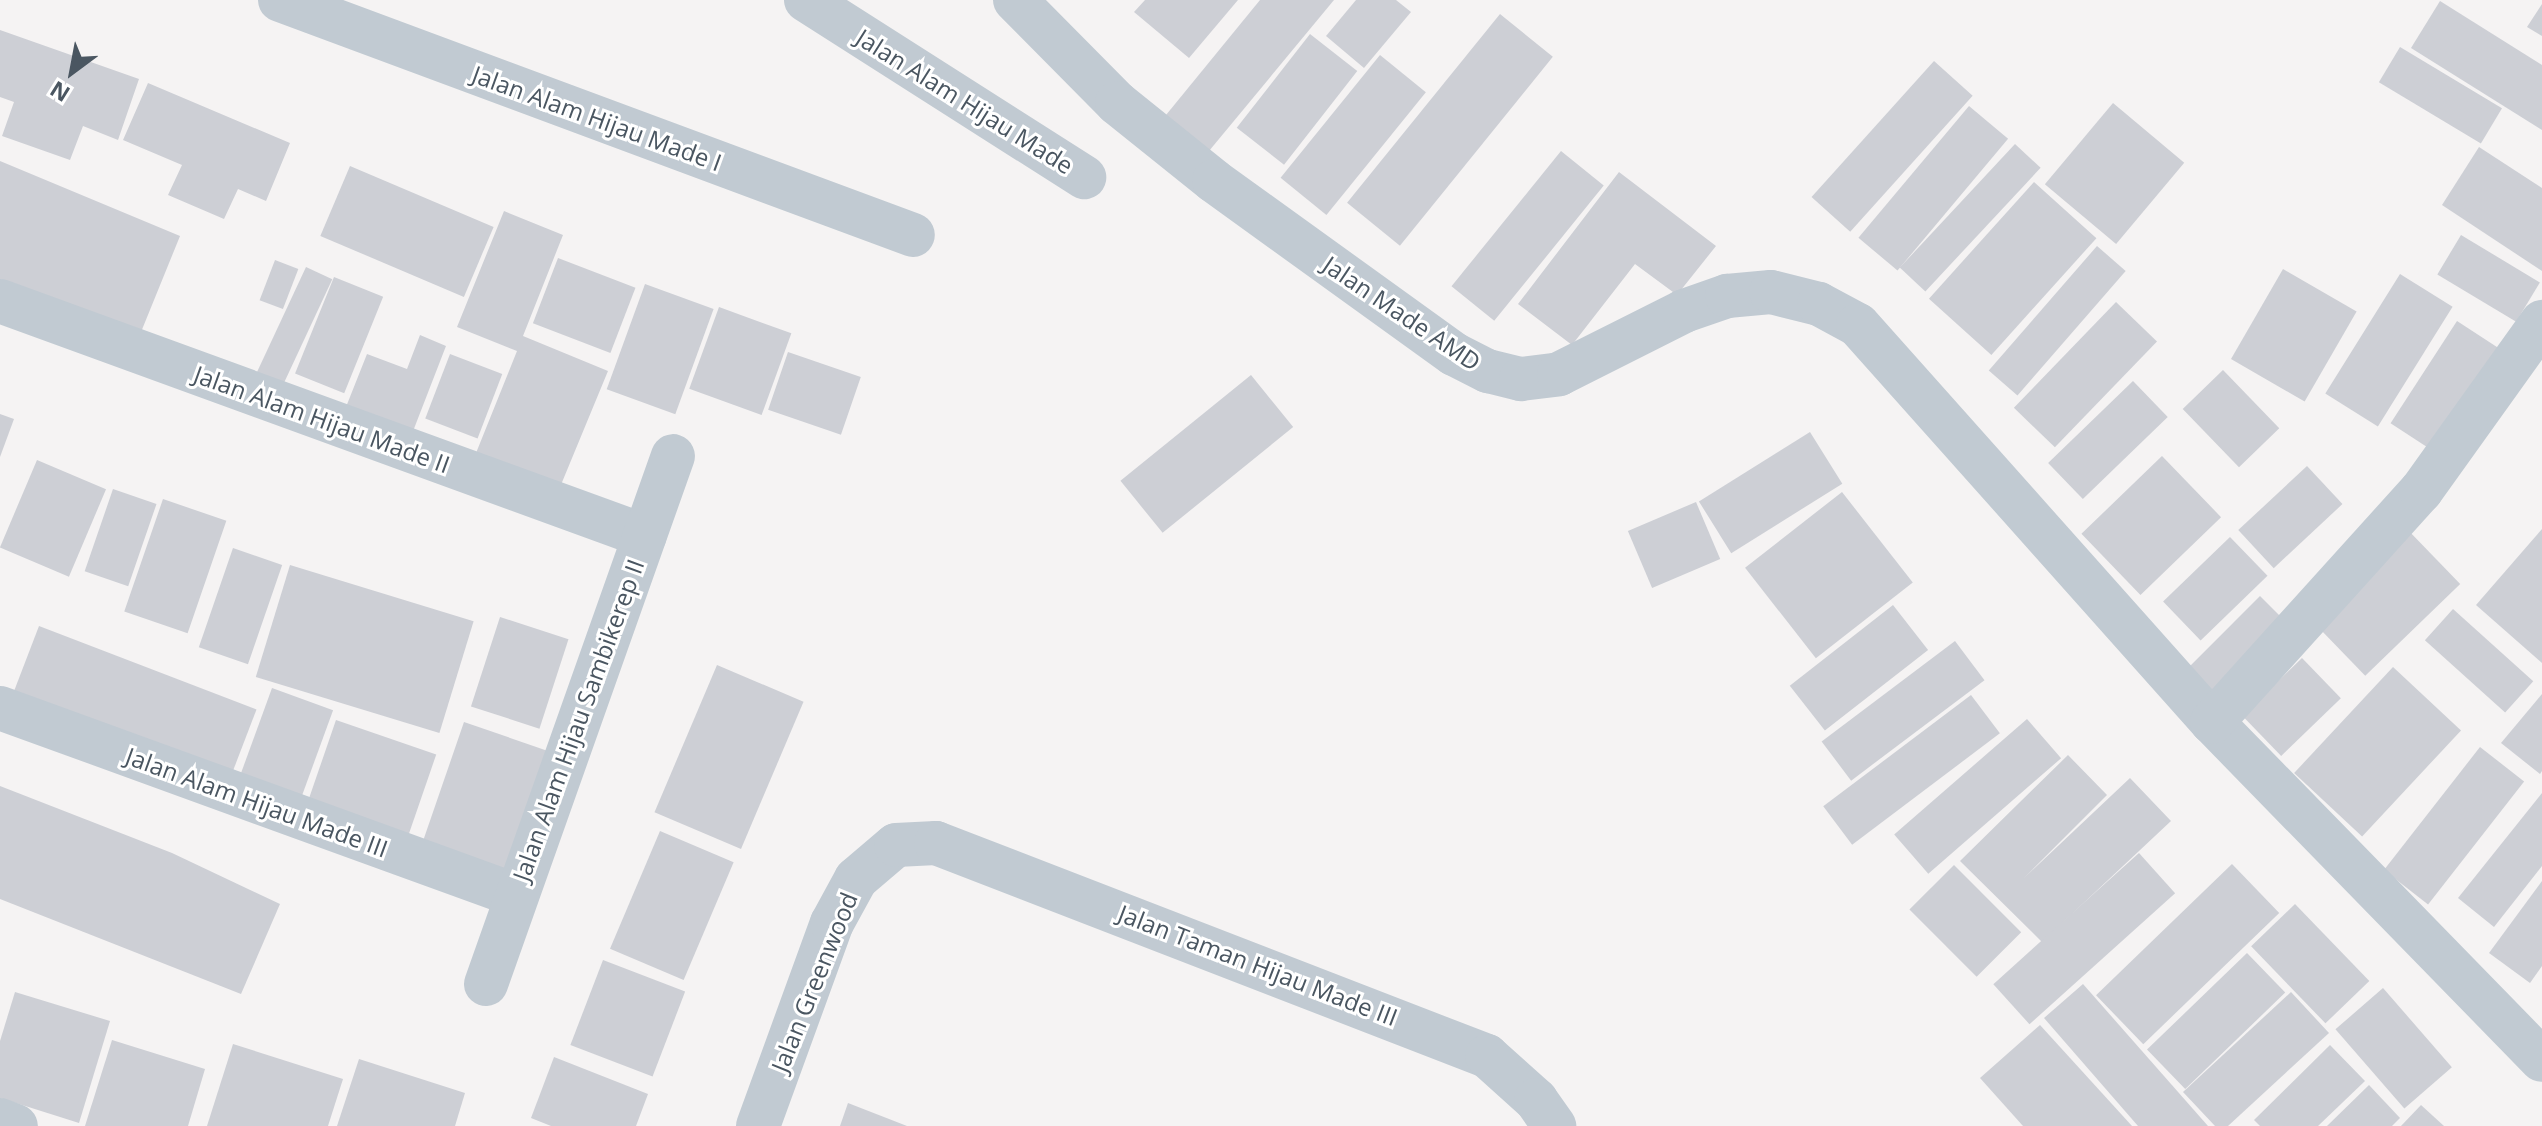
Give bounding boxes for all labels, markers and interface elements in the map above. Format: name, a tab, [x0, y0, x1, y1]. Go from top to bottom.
street label: Jalan Alam Hijau Made	[851, 22, 1079, 180]
north arrow	[32, 32, 112, 112]
street label: Jalan Alam Hijau Made I	[468, 59, 726, 177]
text: N	[44, 75, 75, 110]
street label: Jalan Made AMD	[1318, 250, 1486, 376]
street label: Jalan Alam Hijau Made II	[190, 359, 454, 479]
street label: Jalan Alam Hijau Sambikerep II	[506, 555, 650, 885]
street label: Jalan Alam Hijau Made III	[122, 741, 392, 863]
street label: Jalan Greenwood	[765, 888, 863, 1076]
street label: Jalan Taman Hijau Made III	[1114, 898, 1402, 1032]

